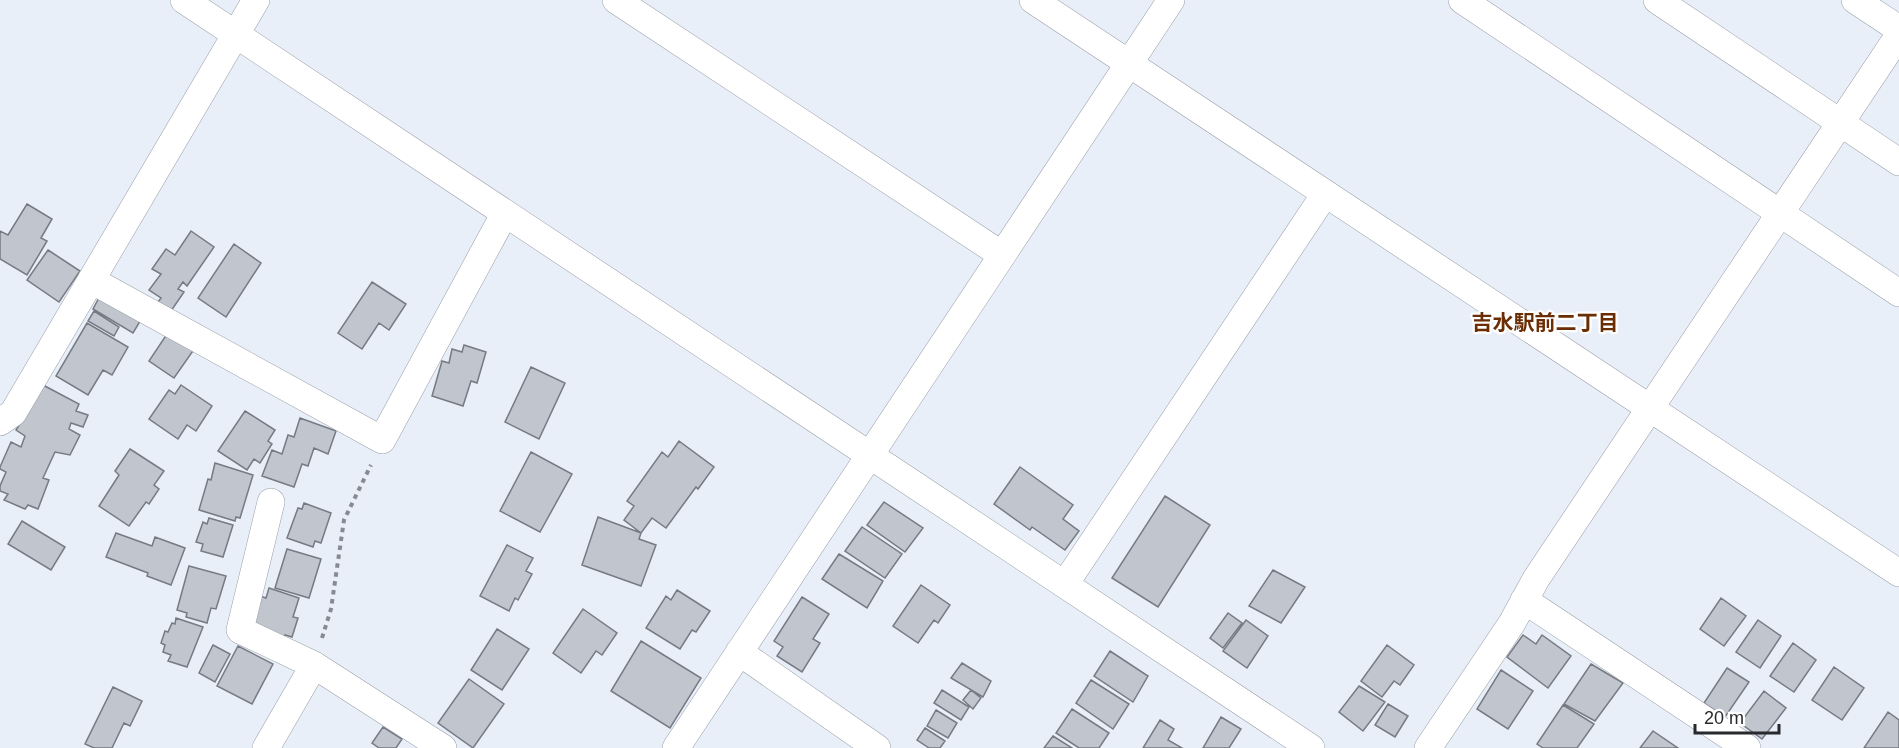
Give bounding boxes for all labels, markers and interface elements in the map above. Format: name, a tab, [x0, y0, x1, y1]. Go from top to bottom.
district label: 吉水駅前二丁目	[1472, 311, 1619, 334]
scale bar	[1695, 697, 1779, 735]
text: 20 m	[1704, 708, 1744, 728]

